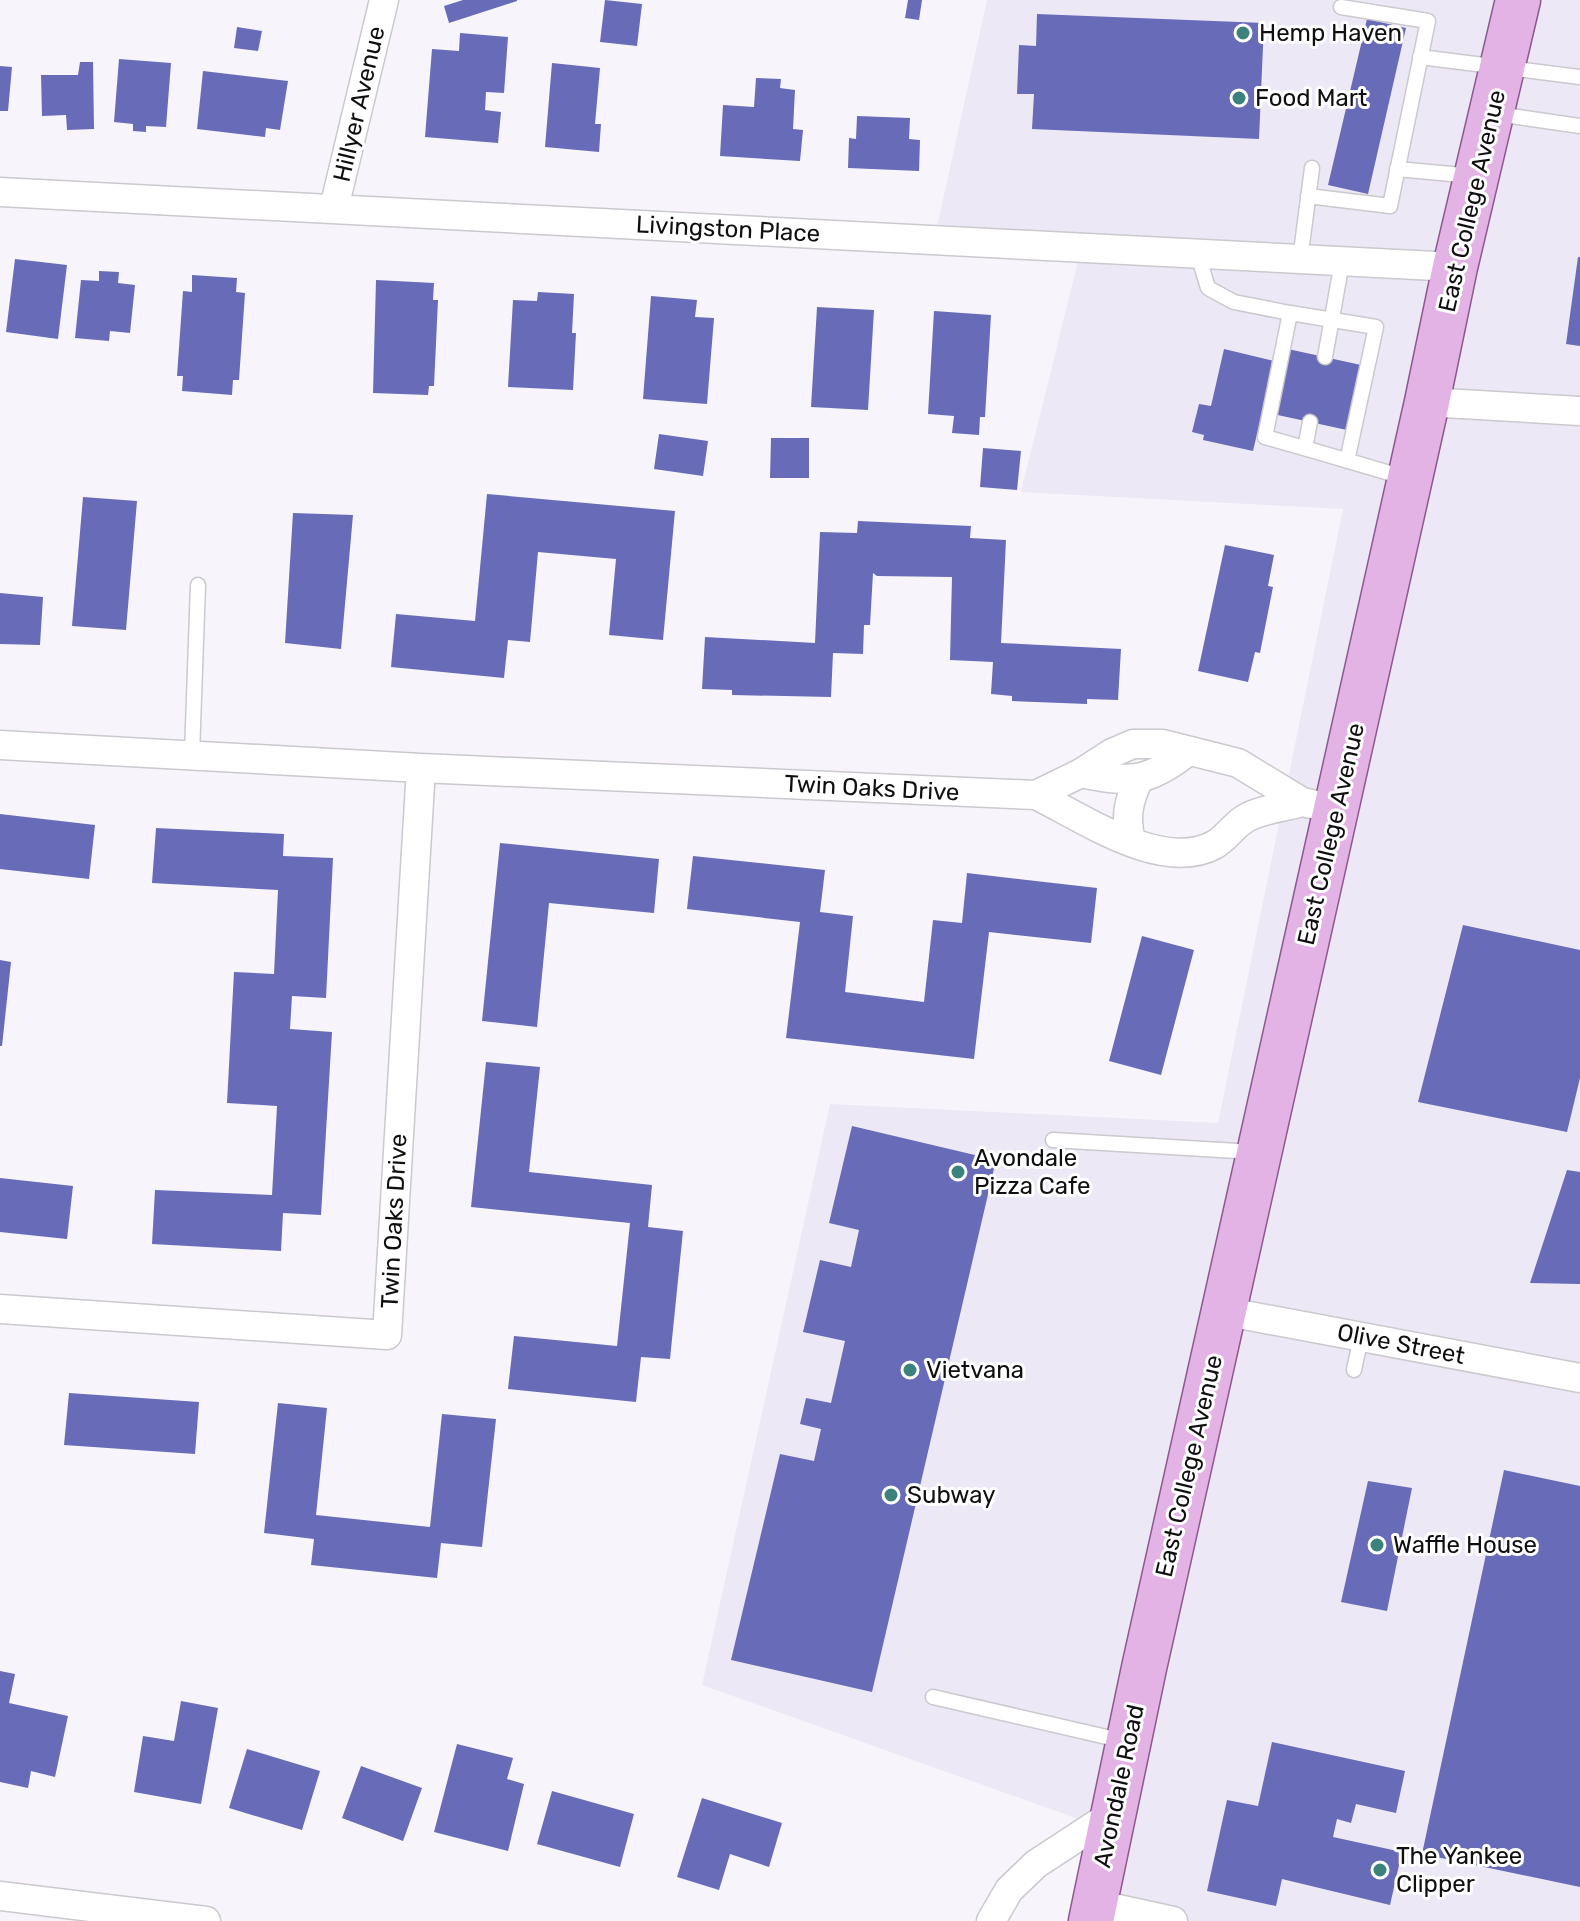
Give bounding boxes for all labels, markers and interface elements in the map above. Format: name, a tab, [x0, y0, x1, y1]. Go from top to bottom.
place label: Hemp Haven	[1259, 19, 1402, 47]
street label: Hillyer Avenue	[328, 24, 390, 184]
marker: Hemp Haven	[1234, 24, 1252, 42]
place label: Food Mart	[1255, 84, 1367, 112]
street label: East College Avenue	[1433, 87, 1511, 315]
marker: Food Mart	[1230, 89, 1248, 107]
street label: Livingston Place	[635, 210, 821, 248]
street label: East College Avenue	[1292, 720, 1370, 948]
street label: Twin Oaks Drive	[784, 769, 960, 807]
street label: Twin Oaks Drive	[375, 1133, 413, 1309]
place label: Avondale Pizza Cafe	[974, 1144, 1090, 1200]
marker: Avondale Pizza Cafe	[949, 1163, 967, 1181]
street label: Olive Street	[1335, 1318, 1467, 1370]
street label: East College Avenue	[1150, 1352, 1228, 1580]
place label: Vietvana	[926, 1356, 1024, 1384]
marker: Vietvana	[901, 1361, 919, 1379]
place label: Subway	[907, 1481, 995, 1509]
marker: Subway	[882, 1486, 900, 1504]
place label: Waffle House	[1393, 1531, 1537, 1559]
marker: Waffle House	[1368, 1536, 1386, 1554]
street label: Avondale Road	[1088, 1702, 1150, 1870]
place label: The Yankee Clipper	[1396, 1842, 1522, 1898]
marker: The Yankee Clipper	[1371, 1861, 1389, 1879]

